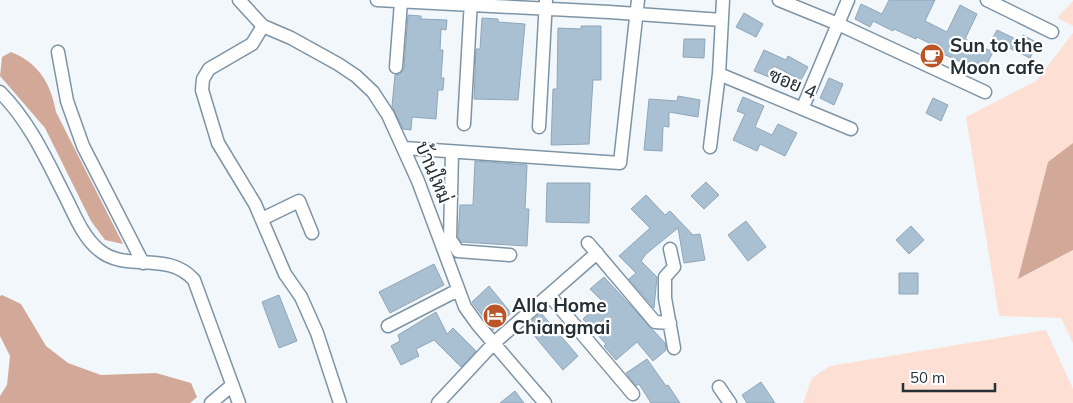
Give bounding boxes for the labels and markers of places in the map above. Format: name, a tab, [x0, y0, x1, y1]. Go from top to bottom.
place label: Sun to the Moon cafe	[950, 33, 1044, 79]
cafe icon: Sun to the Moon cafe	[919, 43, 945, 69]
place label: Alla Home Chiangmai	[512, 293, 610, 339]
hotel icon: Alla Home Chiangmai	[482, 303, 508, 329]

